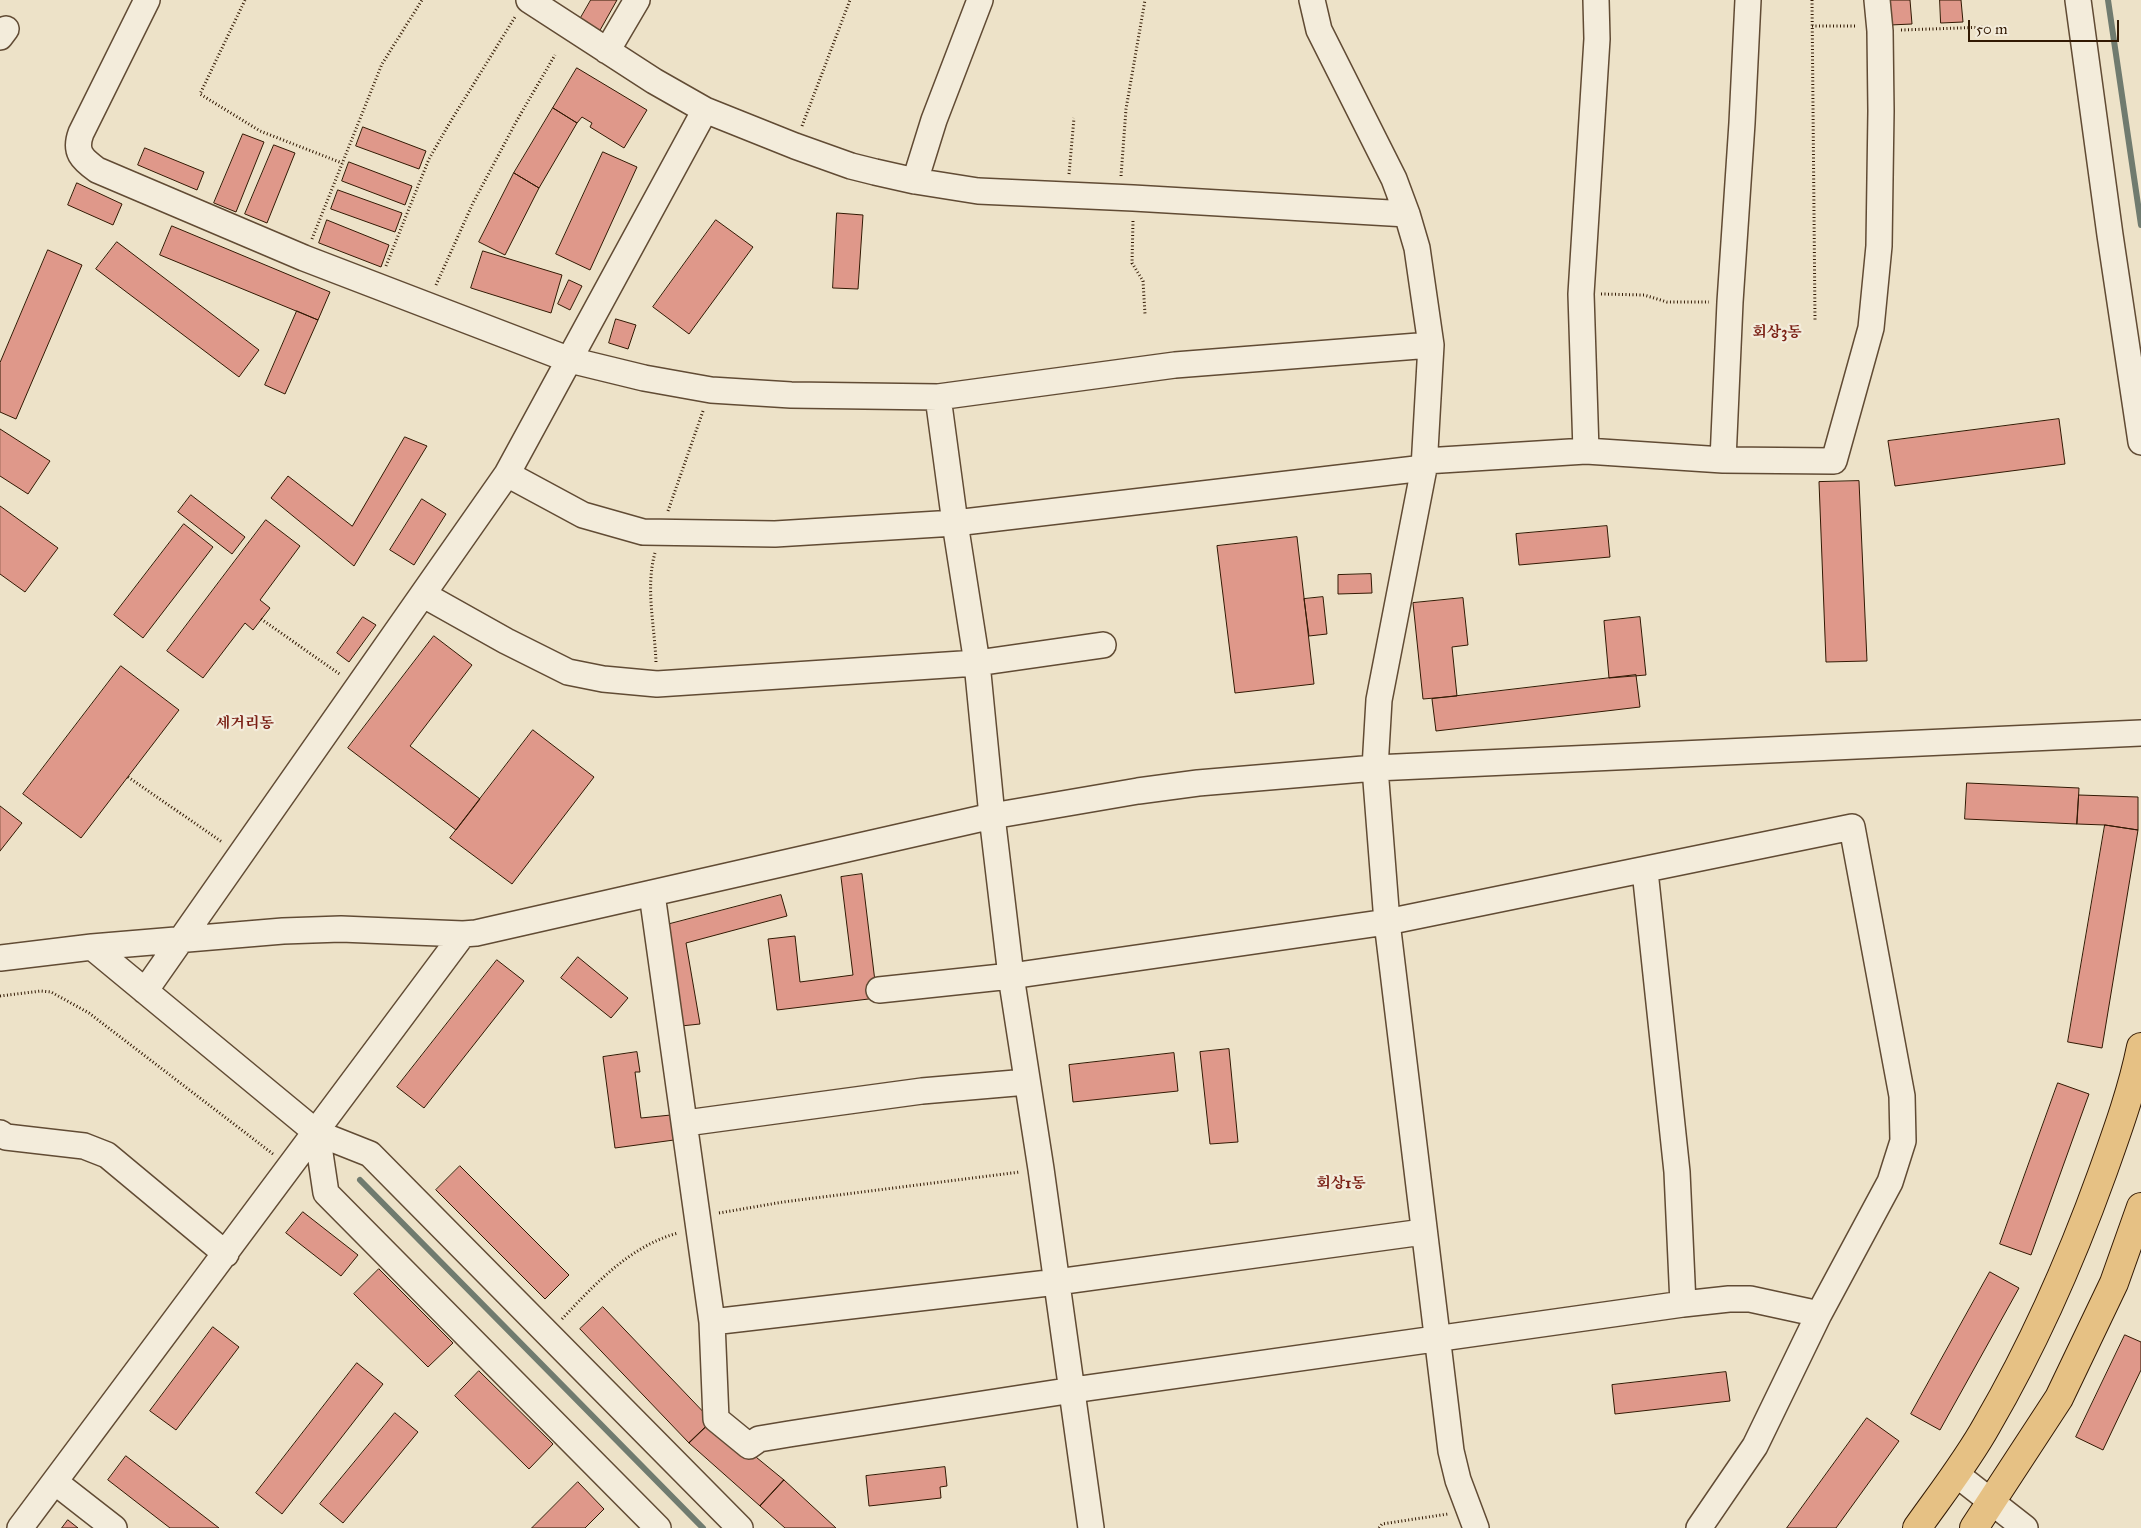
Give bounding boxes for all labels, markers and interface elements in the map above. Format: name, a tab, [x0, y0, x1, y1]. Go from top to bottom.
scale bar	[1971, 10, 2122, 42]
text: 50 m	[1976, 20, 2008, 38]
district label: 회상3동	[1752, 324, 1802, 342]
district label: 세거리동	[216, 715, 274, 733]
district label: 회상1동	[1316, 1175, 1366, 1193]

